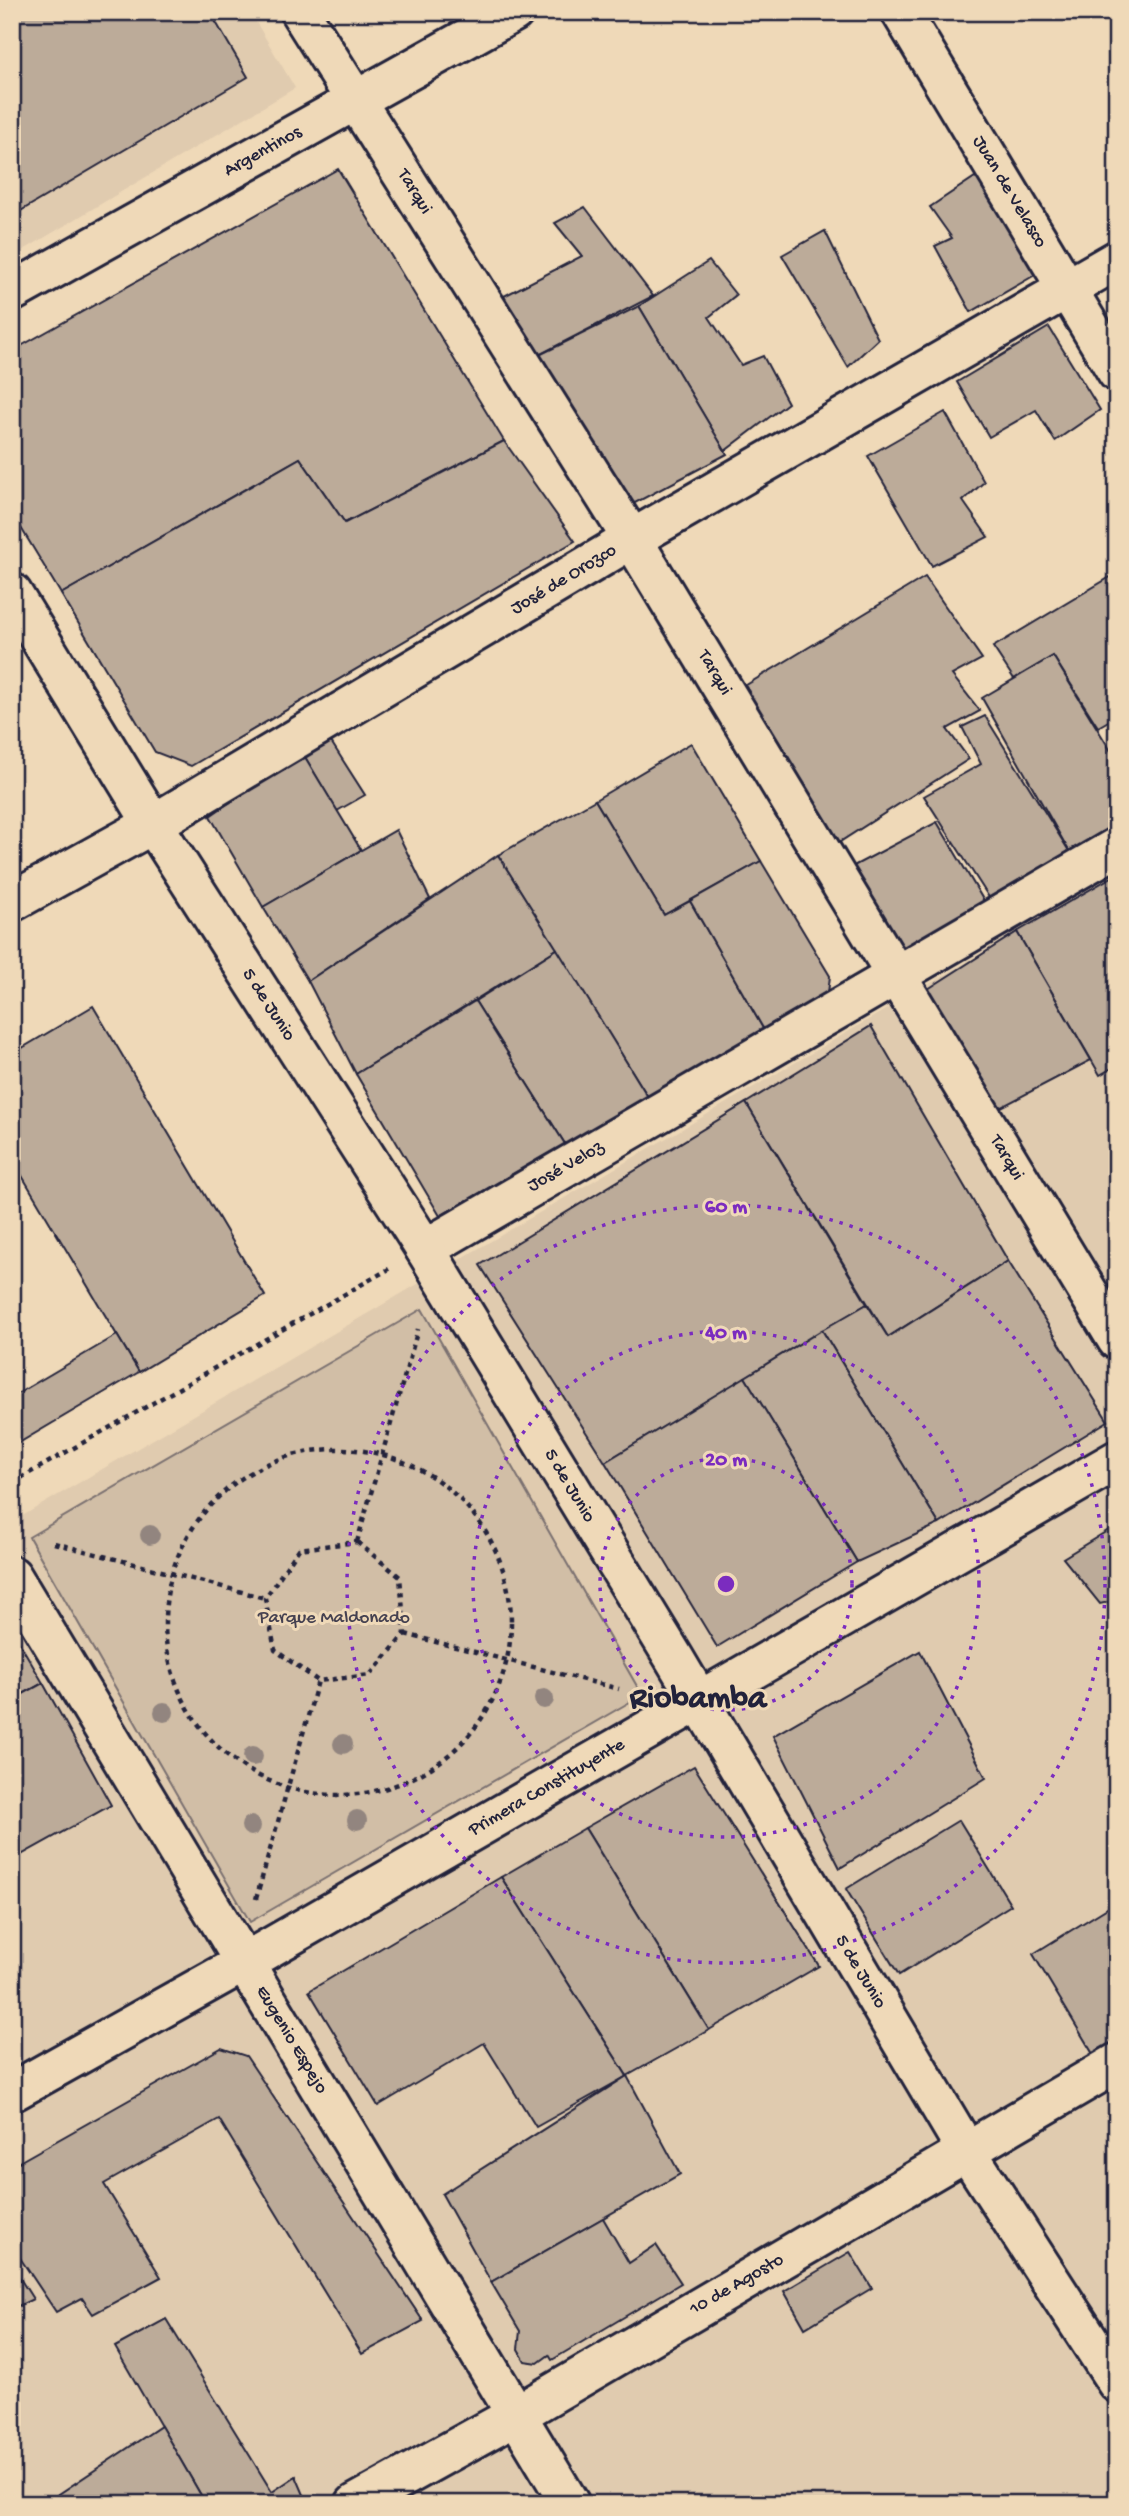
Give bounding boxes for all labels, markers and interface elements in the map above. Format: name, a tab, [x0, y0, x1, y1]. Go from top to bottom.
street label: Argentinos	[220, 121, 307, 183]
street label: Juan de Velasco	[966, 132, 1052, 252]
street label: Tarqui	[391, 164, 437, 219]
street label: José de Orozco	[507, 539, 621, 621]
street label: Tarqui	[691, 645, 736, 700]
street label: 5 de Junio	[236, 964, 300, 1046]
street label: Tarqui	[983, 1130, 1028, 1185]
street label: José Veloz	[524, 1136, 609, 1198]
text: 60 m	[705, 1196, 747, 1221]
text: 40 m	[704, 1322, 747, 1347]
street label: 5 de Junio	[538, 1445, 600, 1527]
text: 20 m	[705, 1449, 747, 1474]
centre of rings	[714, 1572, 738, 1596]
park label: Parque Maldonado	[257, 1607, 410, 1630]
district label: Riobamba	[629, 1681, 768, 1719]
street label: Primera Constituyente	[464, 1734, 630, 1843]
street label: 5 de Junio	[829, 1931, 891, 2013]
street label: Eugenio Espejo	[250, 1982, 332, 2098]
street label: 10 de Agosto	[685, 2249, 788, 2322]

